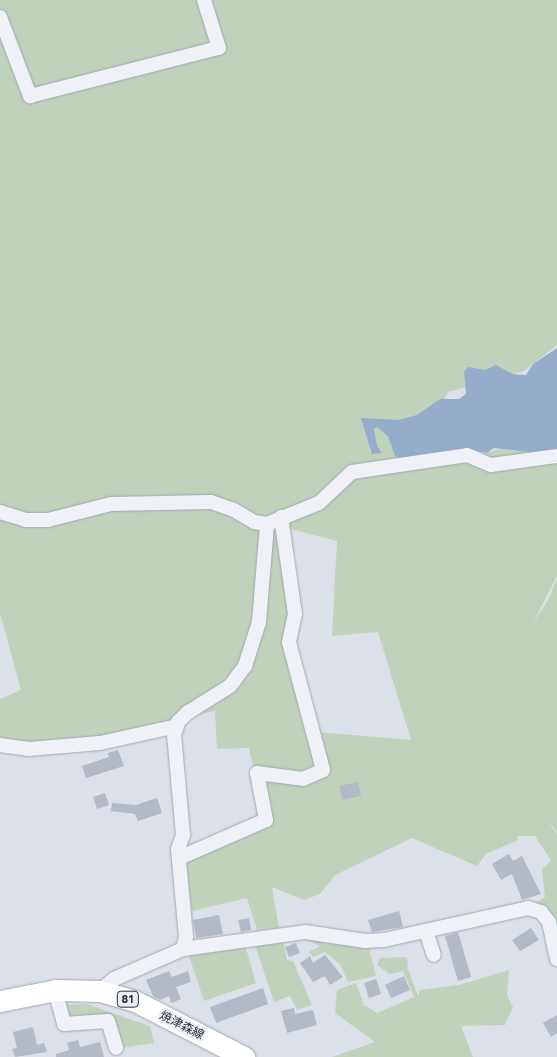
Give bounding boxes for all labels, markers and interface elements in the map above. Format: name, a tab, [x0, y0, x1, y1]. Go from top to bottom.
road number: 81	[117, 991, 139, 1008]
street label: 焼津森線	[157, 1008, 207, 1042]

